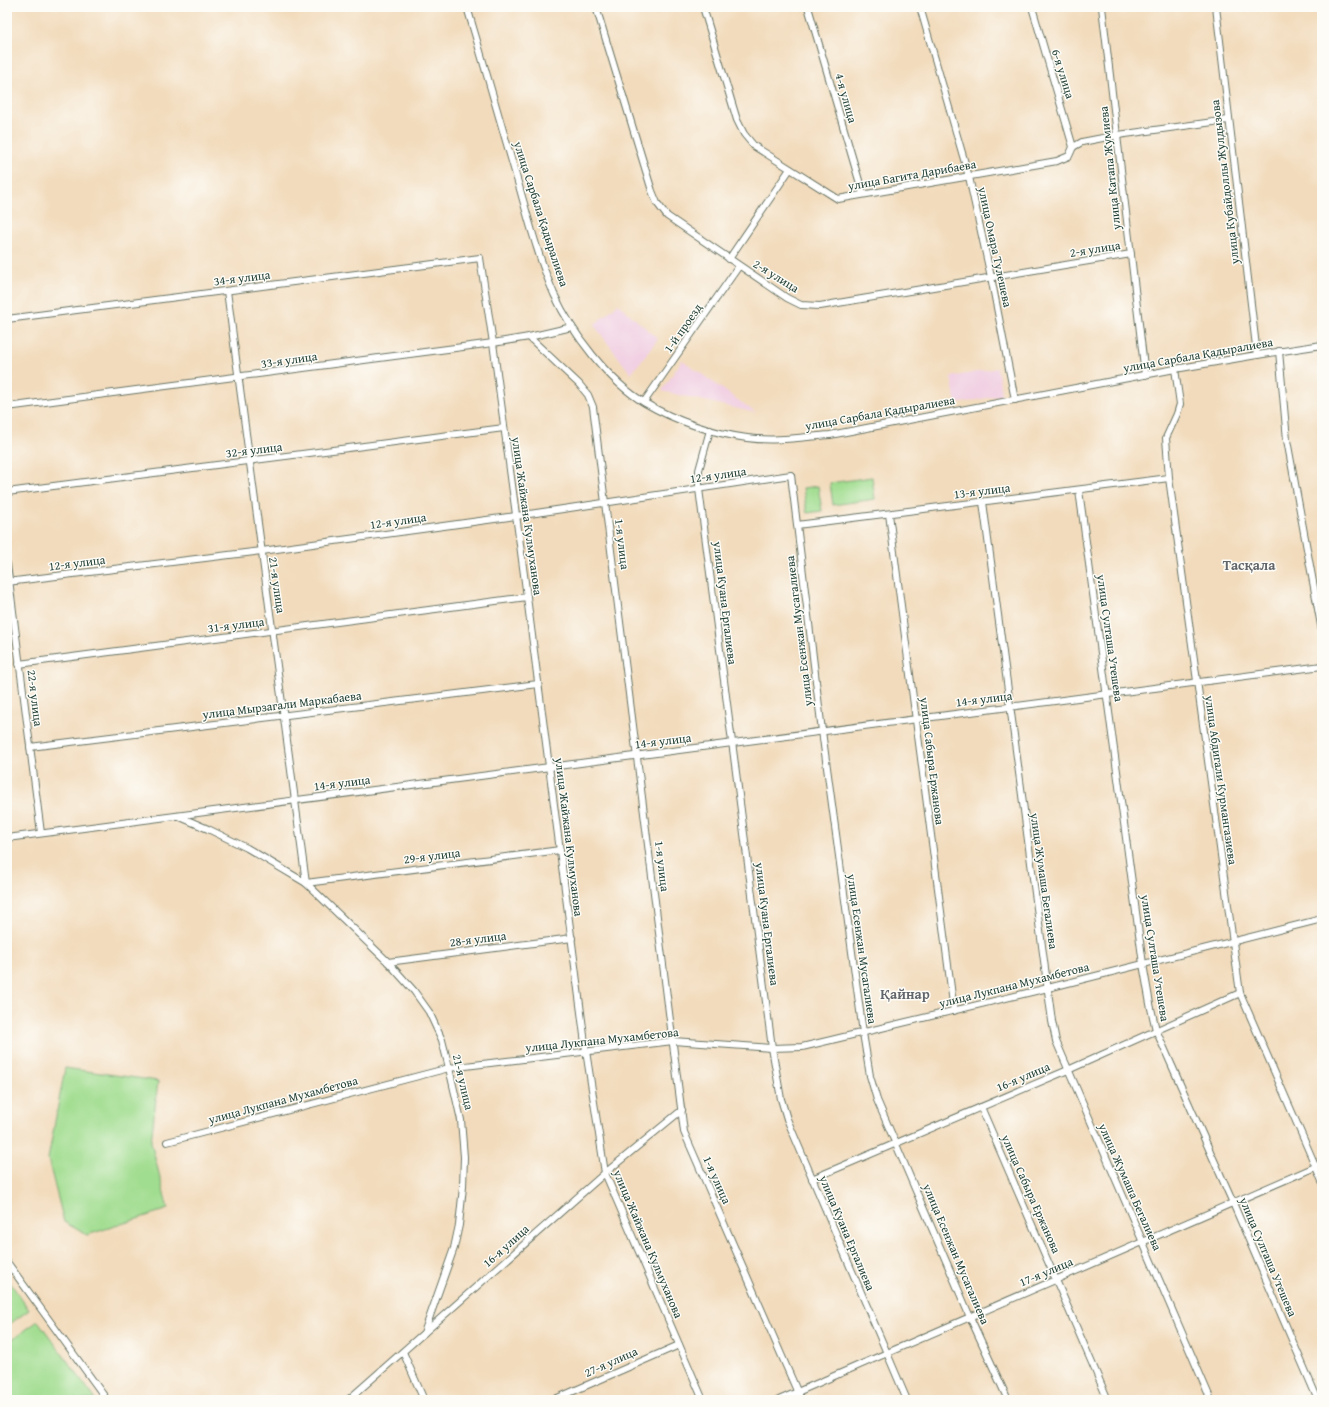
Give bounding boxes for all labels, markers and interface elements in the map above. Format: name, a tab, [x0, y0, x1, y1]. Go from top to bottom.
street label: 6-я улица	[1048, 47, 1079, 101]
street label: 4-я улица	[831, 71, 862, 125]
street label: улица Кубайдоллы Жулдызова	[1206, 99, 1243, 266]
street label: улица Катапа Жумиева	[1095, 105, 1125, 232]
street label: улица Сарбала Қадыралиева	[510, 138, 573, 289]
street label: улица Багита Дарибаева	[845, 155, 978, 194]
street label: улица Омара Тулешева	[974, 184, 1017, 309]
street label: 2-я улица	[1068, 236, 1122, 261]
street label: 2-я улица	[750, 255, 803, 296]
street label: 34-я улица	[213, 266, 271, 289]
street label: 1-й проезд	[659, 299, 706, 356]
street label: улица Сарбала Қадыралиева	[1121, 333, 1274, 376]
street label: 33-я улица	[260, 347, 319, 372]
street label: улица Сарбала Қадыралиева	[803, 391, 956, 434]
street label: улица Жайжана Кулмуханова	[508, 435, 547, 596]
street label: 32-я улица	[225, 438, 283, 461]
street label: 12-я улица	[689, 462, 748, 487]
street label: 13-я улица	[953, 479, 1011, 502]
street label: 12-я улица	[369, 508, 428, 533]
street label: 1-я улица	[611, 518, 634, 571]
street label: улица Куана Ергалиева	[709, 539, 742, 666]
street label: 12-я улица	[48, 551, 106, 574]
street label: улица Есенжан Мусагалиева	[781, 555, 816, 708]
district label: Тасқала	[1223, 555, 1276, 575]
street label: 21-я улица	[265, 556, 290, 615]
street label: улица Султаша Утешева	[1093, 572, 1128, 703]
street label: 31-я улица	[207, 613, 265, 636]
street label: 22-я улица	[24, 669, 47, 727]
street label: улица Мырзагали Маркабаева	[200, 686, 363, 723]
street label: 14-я улица	[955, 687, 1013, 710]
street label: улица Абдигали Курмангазиева	[1201, 693, 1242, 866]
street label: улица Сабыра Ержанова	[916, 695, 949, 826]
street label: 14-я улица	[634, 729, 692, 752]
street label: улица Жайжана Кулмуханова	[551, 756, 588, 917]
street label: 14-я улица	[313, 771, 371, 794]
street label: улица Жумаша Бегалиева	[1026, 811, 1063, 951]
street label: 1-я улица	[651, 840, 674, 893]
street label: 29-я улица	[403, 844, 461, 867]
street label: улица Куана Ергалиева	[751, 860, 784, 987]
street label: улица Есенжан Мусагалиева	[843, 872, 881, 1025]
street label: улица Султаша Утешева	[1137, 892, 1174, 1023]
street label: 28-я улица	[449, 927, 507, 950]
street label: улица Лукпана Мухамбетова	[936, 958, 1091, 1012]
district label: Қайнар	[880, 984, 930, 1004]
street label: улица Лукпана Мухамбетова	[523, 1023, 680, 1056]
street label: 21-я улица	[449, 1052, 478, 1112]
street label: 16-я улица	[993, 1058, 1053, 1095]
street label: улица Лукпана Мухамбетова	[205, 1071, 360, 1128]
street label: улица Жумаша Бегалиева	[1094, 1120, 1166, 1253]
street label: улица Сабыра Ержанова	[997, 1131, 1065, 1256]
street label: 1-я улица	[699, 1153, 736, 1207]
street label: улица Жайжана Кулмуханова	[609, 1166, 688, 1321]
street label: улица Куана Ергалиева	[815, 1172, 880, 1293]
street label: улица Есенжан Мусагалиева	[919, 1180, 994, 1327]
street label: улица Султаша Утешева	[1235, 1194, 1301, 1319]
street label: 16-я улица	[479, 1220, 533, 1271]
street label: 17-я улица	[1016, 1253, 1076, 1290]
street label: 27-я улица	[581, 1342, 640, 1381]

